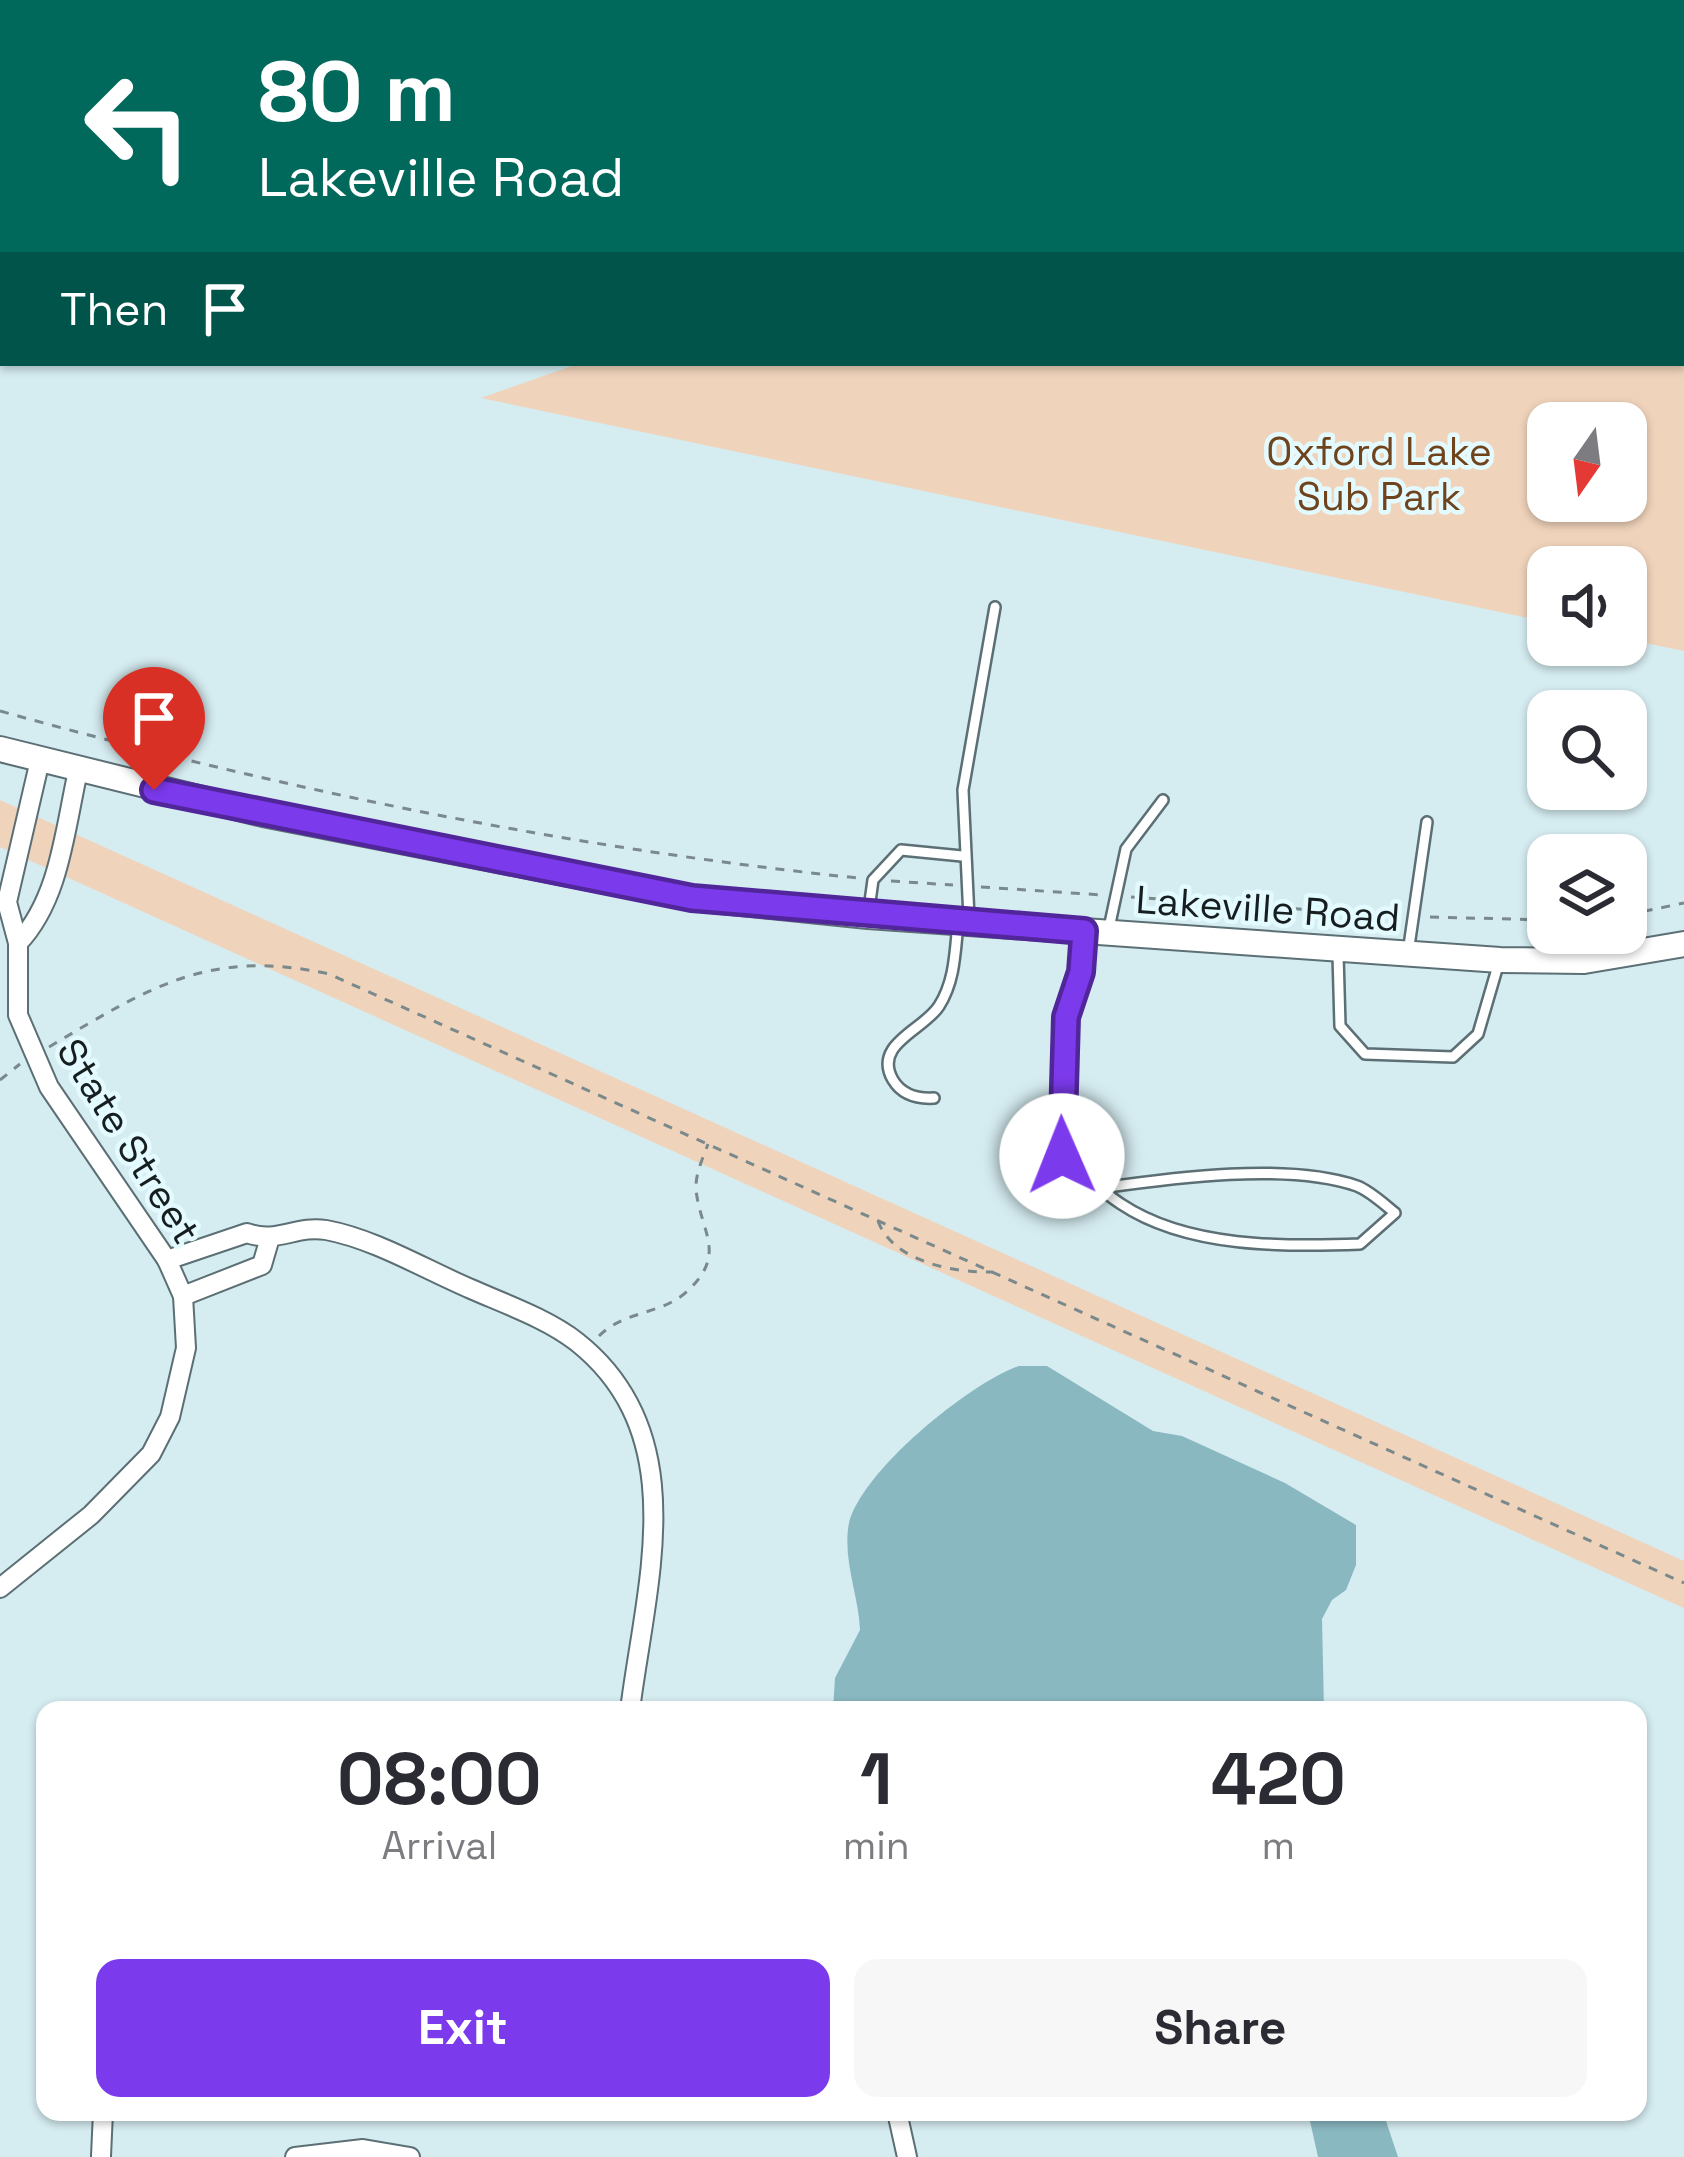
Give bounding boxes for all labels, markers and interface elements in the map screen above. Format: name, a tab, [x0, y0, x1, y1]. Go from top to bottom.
text: 80 m	[258, 38, 456, 146]
icon: left	[60, 48, 216, 204]
text: Lakeville Road	[258, 143, 624, 212]
icon: arrive	[192, 276, 258, 342]
text: Then	[60, 281, 168, 338]
north arrow	[1527, 402, 1647, 522]
map controls	[1527, 402, 1647, 954]
park label: Oxford Lake Sub Park	[1266, 427, 1492, 521]
button: sound	[1527, 546, 1647, 666]
pin	[103, 667, 205, 790]
icon: arrive	[121, 685, 187, 751]
button: search	[1527, 690, 1647, 810]
button: layers	[1527, 834, 1647, 954]
street label: Lakeville Road	[1134, 875, 1402, 942]
street label: State Street	[46, 1030, 211, 1253]
position arrow	[999, 1093, 1125, 1219]
text: 08:00	[337, 1733, 542, 1825]
text: 1	[860, 1733, 892, 1825]
text: 420	[1211, 1733, 1346, 1825]
text: Arrival	[381, 1821, 497, 1870]
text: min	[843, 1821, 910, 1870]
text: m	[1262, 1821, 1295, 1870]
button: Exit	[96, 1959, 830, 2097]
button: Share	[854, 1959, 1587, 2097]

